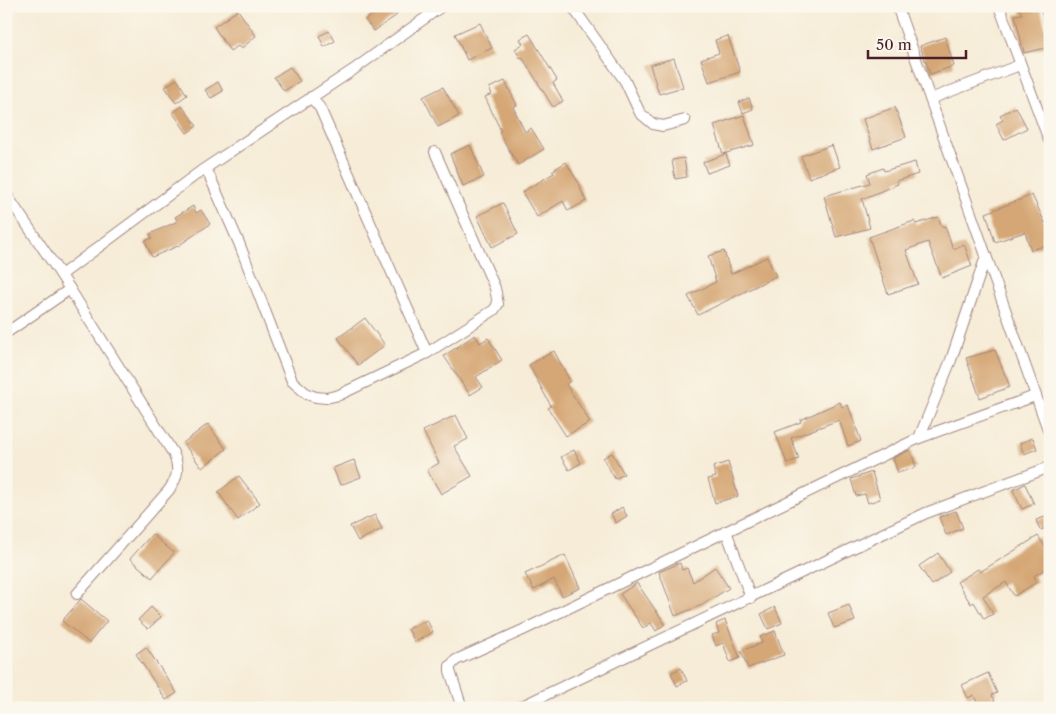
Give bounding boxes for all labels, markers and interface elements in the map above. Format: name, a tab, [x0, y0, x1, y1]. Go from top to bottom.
scale bar	[868, 28, 966, 60]
text: 50 m	[876, 35, 912, 54]

